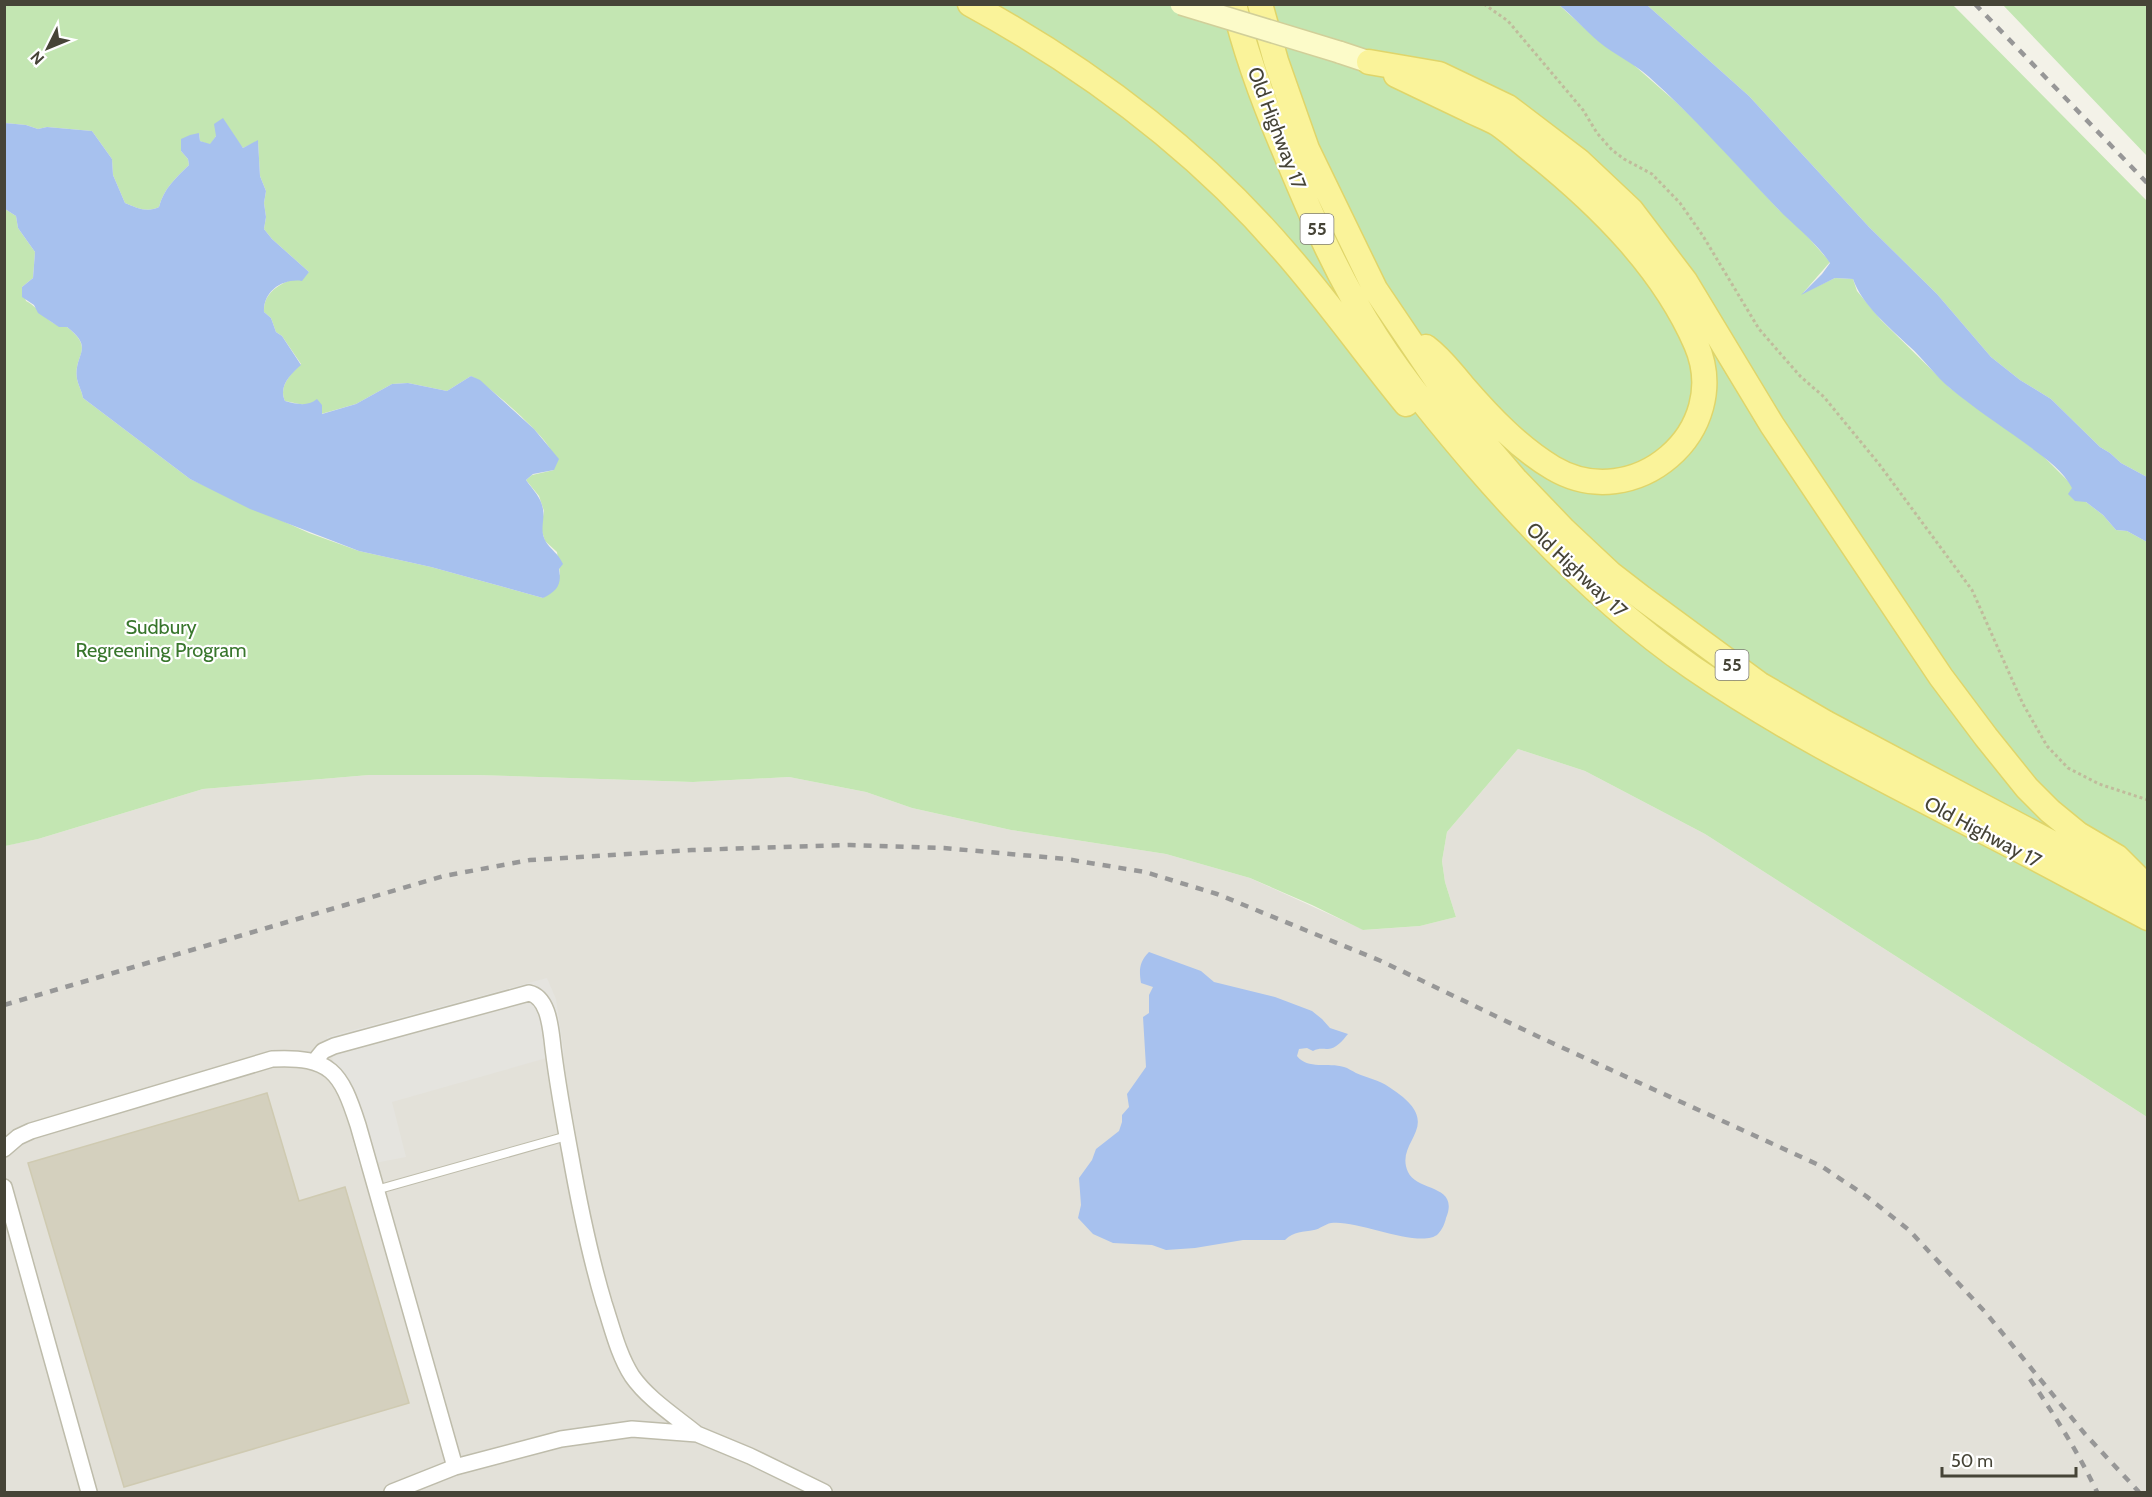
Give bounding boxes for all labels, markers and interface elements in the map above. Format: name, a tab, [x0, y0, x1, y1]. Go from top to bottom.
north arrow	[18, 18, 78, 78]
text: N	[27, 47, 48, 69]
street label: Old Highway 17	[1243, 63, 1311, 193]
road number: 55	[1300, 214, 1334, 244]
street label: Old Highway 17	[1522, 517, 1632, 623]
park label: Sudbury Regreening Program	[75, 615, 247, 662]
road number: 55	[1716, 650, 1748, 680]
street label: Old Highway 17	[1920, 791, 2046, 873]
scale bar	[1942, 1440, 2076, 1478]
text: 50 m	[1951, 1450, 1993, 1472]

